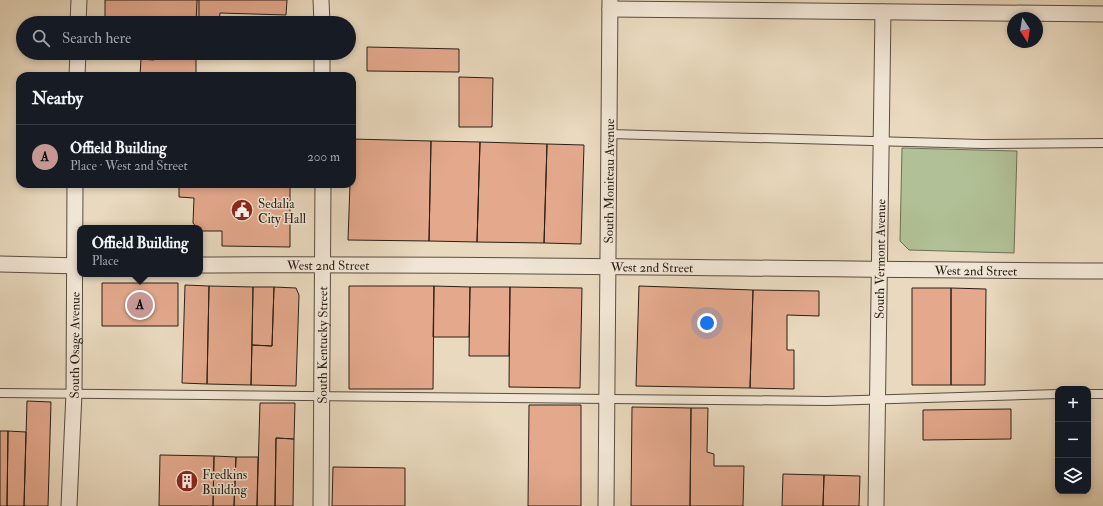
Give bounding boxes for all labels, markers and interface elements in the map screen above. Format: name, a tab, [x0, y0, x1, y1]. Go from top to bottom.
north arrow	[1007, 12, 1043, 48]
search box	[16, 16, 356, 60]
icon: search	[30, 27, 52, 49]
text: Search here	[62, 29, 131, 48]
text: Nearby	[32, 88, 83, 109]
street label: South Moniteau Avenue	[601, 118, 618, 244]
text: Offield Building	[70, 139, 167, 158]
text: A	[41, 149, 49, 165]
text: 200 m	[307, 149, 340, 165]
text: Place · West 2nd Street	[70, 158, 188, 174]
place label: Sedalia City Hall	[258, 196, 307, 228]
public building icon: Sedalia City Hall	[229, 197, 255, 223]
street label: South Vermont Avenue	[872, 198, 889, 319]
popup	[77, 225, 203, 277]
text: Offield Building	[92, 234, 188, 253]
text: Place	[92, 253, 119, 269]
street label: West 2nd Street	[286, 258, 369, 274]
street label: West 2nd Street	[610, 259, 693, 276]
street label: West 2nd Street	[934, 263, 1017, 280]
street label: South Kentucky Street	[315, 286, 332, 404]
pin: A	[127, 290, 153, 320]
street label: South Osage Avenue	[67, 291, 83, 399]
your location	[697, 313, 717, 333]
map controls	[1055, 386, 1091, 494]
button: +	[1055, 386, 1091, 422]
button: −	[1055, 422, 1091, 458]
button: layers	[1055, 458, 1091, 494]
place label: Fredkins Building	[202, 467, 248, 498]
building icon: Fredkins Building	[174, 468, 200, 494]

